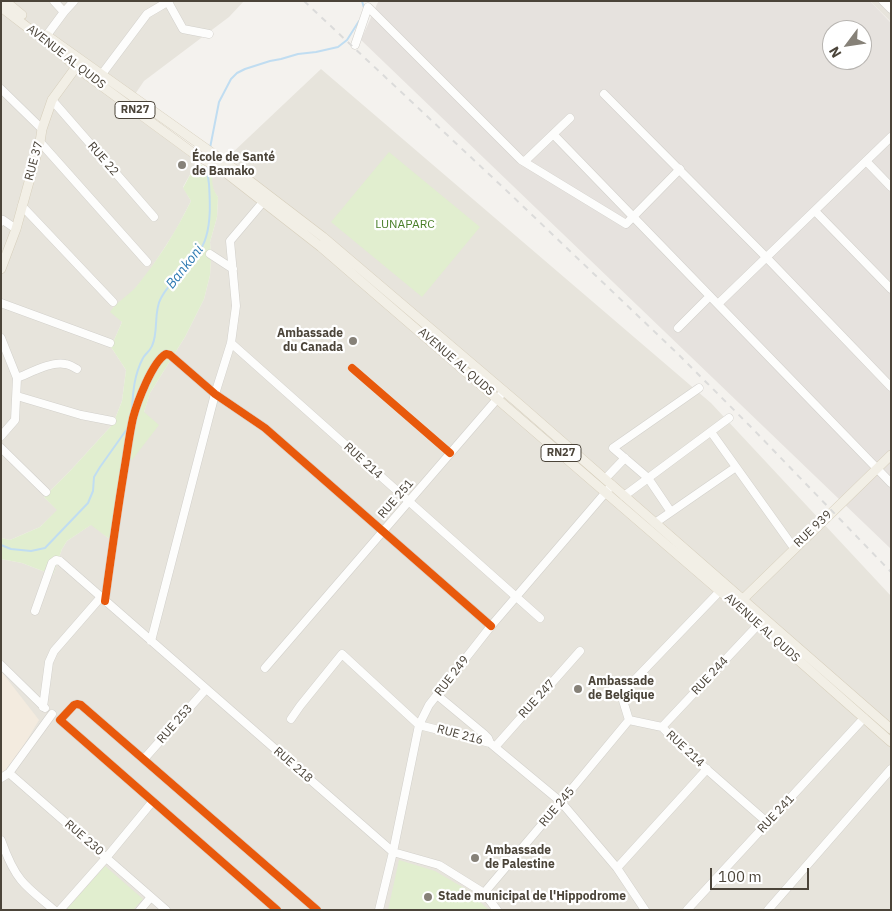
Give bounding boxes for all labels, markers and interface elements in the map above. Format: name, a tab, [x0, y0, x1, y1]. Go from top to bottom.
north arrow	[822, 20, 872, 70]
street label: AVENUE AL QUDS	[24, 22, 108, 92]
text: N	[825, 43, 845, 61]
road number: RN27	[115, 102, 155, 118]
street label: RUE 22	[84, 139, 122, 179]
street label: RUE 37	[22, 140, 46, 182]
place label: École de Santé de Bamako	[192, 151, 275, 179]
marker: École de Santé de Bamako	[176, 159, 188, 171]
park label: LUNAPARC	[375, 218, 435, 232]
water label: Bankoni	[163, 242, 207, 292]
street label: AVENUE AL QUDS	[415, 325, 497, 399]
place label: Ambassade du Canada	[277, 327, 343, 355]
marker: Ambassade du Canada	[347, 335, 359, 347]
street label: RUE 214	[341, 440, 385, 482]
road number: RN27	[541, 444, 581, 462]
street label: RUE 251	[375, 477, 417, 521]
street label: RUE 939	[791, 507, 835, 551]
street label: AVENUE AL QUDS	[721, 590, 803, 666]
street label: RUE 249	[432, 653, 472, 699]
street label: RUE 244	[689, 654, 731, 698]
place label: Ambassade de Belgique	[588, 675, 655, 703]
street label: RUE 247	[516, 677, 558, 721]
marker: Ambassade de Belgique	[572, 683, 584, 695]
street label: RUE 253	[154, 702, 196, 746]
street label: RUE 216	[435, 722, 485, 748]
street label: RUE 214	[663, 728, 707, 770]
street label: RUE 218	[271, 744, 315, 786]
street label: RUE 245	[536, 784, 578, 830]
street label: RUE 241	[755, 792, 797, 836]
street label: RUE 230	[62, 817, 106, 859]
place label: Ambassade de Palestine	[485, 844, 555, 872]
marker: Ambassade de Palestine	[469, 852, 481, 864]
scale bar	[712, 858, 811, 890]
text: 100 m	[718, 867, 762, 886]
place label: Stade municipal de l'Hippodrome	[438, 890, 626, 904]
marker: Stade municipal de l'Hippodrome	[422, 891, 434, 903]

